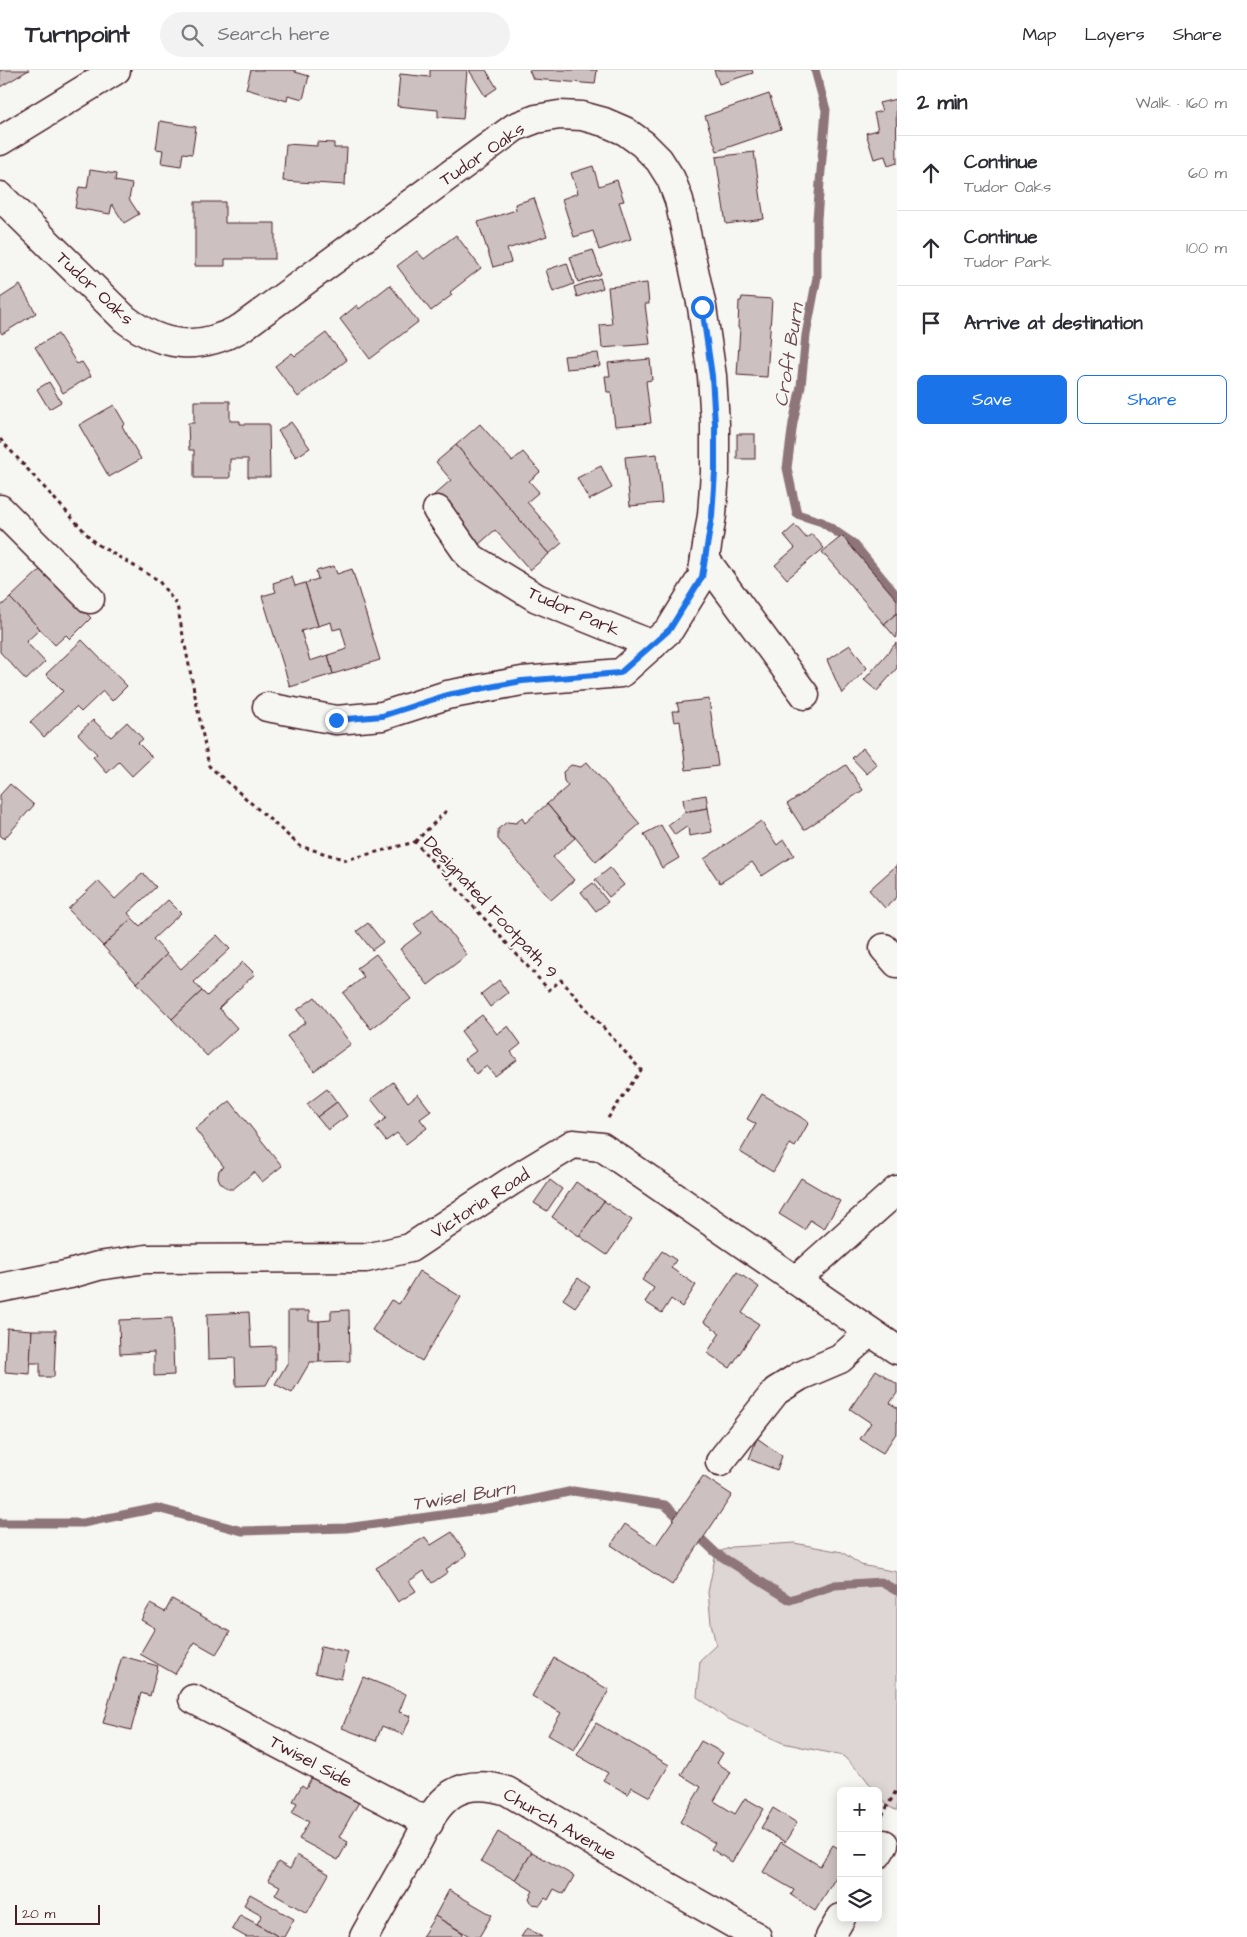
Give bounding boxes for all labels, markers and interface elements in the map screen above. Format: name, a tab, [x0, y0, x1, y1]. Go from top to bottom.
search box	[160, 12, 510, 57]
text: Turnpoint	[25, 18, 130, 52]
icon: search	[178, 21, 206, 49]
text: Search here	[218, 21, 330, 48]
text: Map	[1022, 22, 1056, 47]
text: Layers	[1084, 22, 1145, 47]
text: Share	[1173, 22, 1222, 47]
text: 2 min	[917, 88, 967, 117]
text: Walk · 160 m	[1135, 92, 1227, 114]
street label: Tudor Oaks	[435, 117, 530, 192]
text: Continue	[964, 149, 1038, 176]
icon: ahead	[917, 159, 945, 187]
text: 60 m	[1188, 162, 1227, 184]
text: Tudor Oaks	[964, 176, 1051, 198]
text: Continue	[964, 224, 1038, 251]
icon: ahead	[917, 234, 945, 262]
text: 100 m	[1186, 237, 1227, 259]
street label: Tudor Oaks	[50, 246, 139, 331]
text: Tudor Park	[964, 251, 1052, 273]
route start	[691, 296, 714, 319]
water label: Croft Burn	[768, 300, 811, 409]
icon: arrive	[917, 309, 945, 337]
text: Arrive at destination	[964, 310, 1143, 337]
button: Save	[917, 375, 1067, 424]
button: Share	[1077, 375, 1227, 424]
street label: Tudor Park	[524, 580, 624, 643]
route end	[325, 709, 348, 732]
street label: Designated Footpath 9	[417, 830, 564, 985]
street label: Victoria Road	[426, 1162, 535, 1245]
water label: Twisel Burn	[410, 1475, 518, 1518]
street label: Twisel Side	[265, 1729, 357, 1794]
street label: Church Avenue	[499, 1782, 621, 1867]
map controls	[837, 1787, 882, 1922]
button: +	[837, 1787, 882, 1832]
button: −	[837, 1832, 882, 1877]
button: layers	[837, 1877, 882, 1922]
scale bar	[15, 1902, 100, 1925]
text: 20 m	[22, 1904, 55, 1924]

